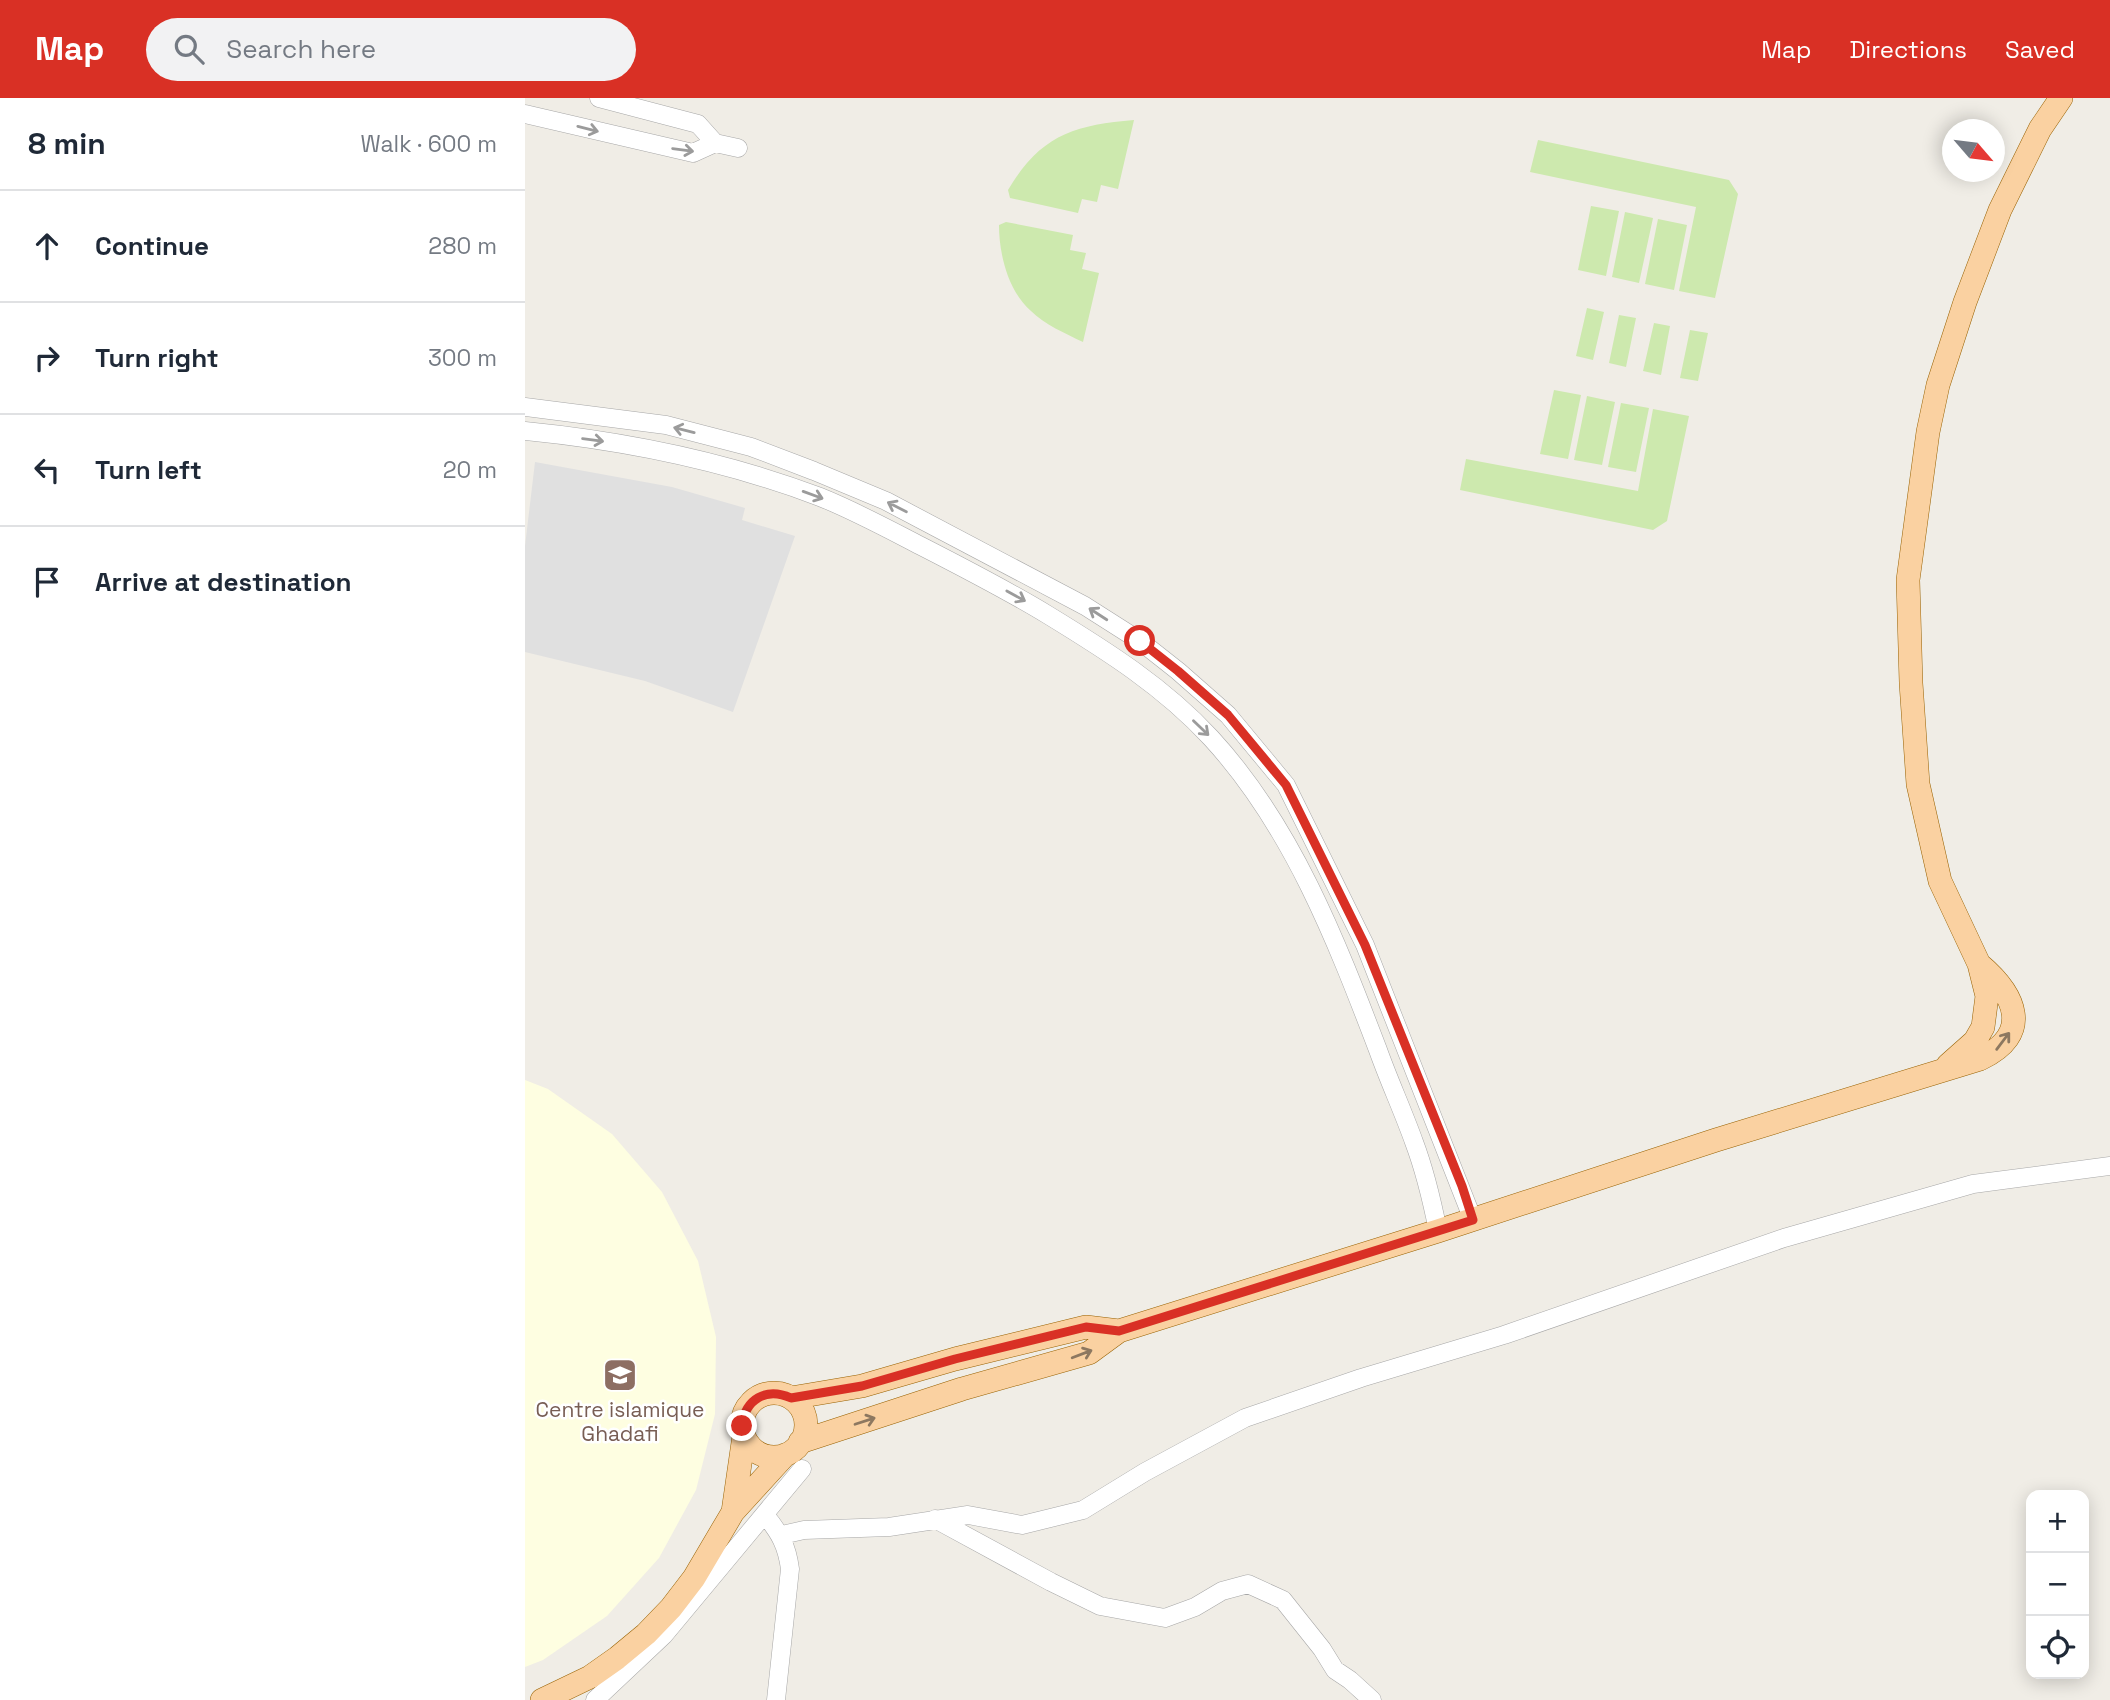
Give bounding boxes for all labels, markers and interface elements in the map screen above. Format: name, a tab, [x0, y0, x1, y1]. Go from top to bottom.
search box	[146, 18, 636, 81]
text: Map	[35, 28, 104, 70]
icon: search	[170, 30, 208, 68]
text: Search here	[226, 32, 376, 66]
text: Map	[1761, 34, 1811, 65]
text: Directions	[1849, 34, 1967, 65]
text: Saved	[2005, 34, 2075, 65]
north arrow	[1942, 119, 2005, 182]
one-way arrow	[576, 123, 599, 136]
text: 8 min	[28, 124, 106, 163]
text: Walk · 600 m	[361, 129, 497, 159]
one-way arrow	[672, 144, 694, 157]
icon: ahead	[28, 227, 66, 265]
text: Continue	[95, 229, 209, 263]
text: 280 m	[428, 231, 497, 261]
icon: right	[28, 339, 66, 377]
text: Turn right	[95, 341, 219, 375]
text: 300 m	[428, 343, 497, 373]
one-way arrow	[673, 423, 695, 436]
one-way arrow	[581, 433, 604, 446]
icon: left	[28, 451, 66, 489]
text: Turn left	[95, 453, 202, 487]
text: 20 m	[443, 455, 497, 485]
one-way arrow	[801, 490, 823, 502]
one-way arrow	[887, 499, 908, 513]
icon: arrive	[28, 563, 66, 601]
text: Arrive at destination	[95, 565, 352, 599]
one-way arrow	[1006, 589, 1026, 603]
one-way arrow	[1088, 606, 1108, 620]
route start	[1124, 625, 1155, 656]
one-way arrow	[1192, 719, 1209, 736]
one-way arrow	[1996, 1032, 2010, 1051]
one-way arrow	[1071, 1346, 1092, 1359]
school or university icon: Centre islamique Ghadafi	[601, 1356, 639, 1394]
place label: Centre islamique Ghadafi	[536, 1396, 704, 1447]
route end	[726, 1410, 757, 1441]
one-way arrow	[854, 1414, 876, 1427]
map controls	[2026, 1490, 2089, 1679]
button: +	[2026, 1490, 2089, 1553]
button: −	[2026, 1553, 2089, 1616]
button: locate	[2026, 1616, 2089, 1679]

